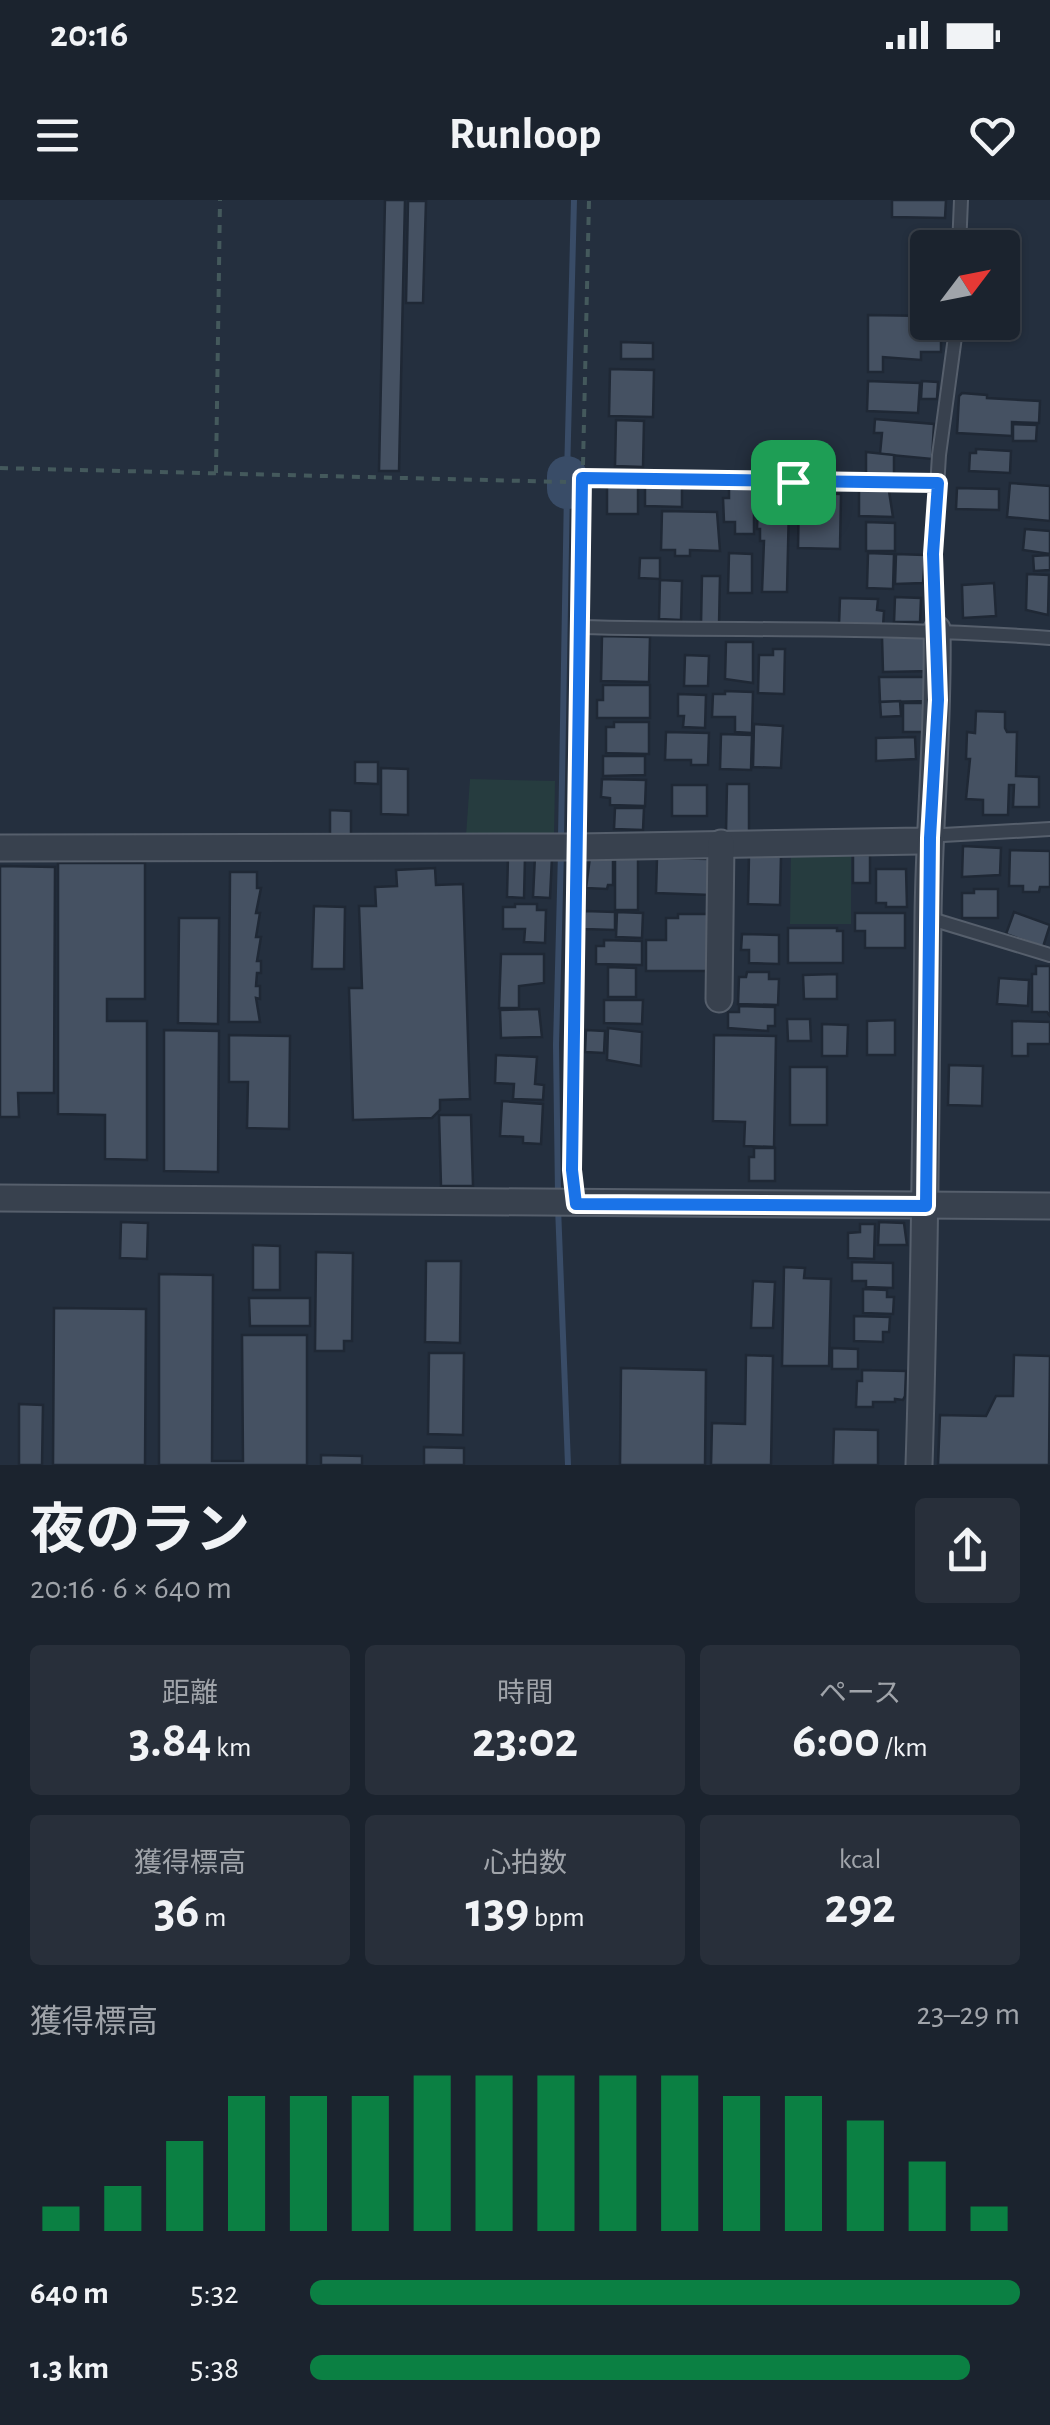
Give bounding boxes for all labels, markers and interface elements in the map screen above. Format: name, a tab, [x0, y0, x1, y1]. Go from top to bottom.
text: 20:16	[50, 16, 128, 54]
icon: menu	[30, 108, 85, 163]
icon: heart	[965, 108, 1020, 163]
text: Runloop	[449, 112, 601, 157]
north arrow	[910, 230, 1020, 340]
map controls	[910, 230, 1020, 340]
pin	[751, 440, 836, 525]
icon: arrive	[766, 455, 821, 510]
button: share	[915, 1498, 1020, 1603]
text: 夜のラン	[30, 1504, 250, 1559]
text: 20:16 · 6 × 640 m	[30, 1572, 232, 1604]
text: 距離	[162, 1680, 218, 1708]
text: 時間	[497, 1680, 553, 1708]
text: ペース	[819, 1680, 901, 1708]
text: 3.84	[129, 1716, 212, 1766]
text: 23:02	[472, 1716, 578, 1766]
text: 6:00	[792, 1716, 880, 1766]
text: km	[212, 1734, 251, 1762]
text: /km	[880, 1734, 928, 1762]
text: kcal	[839, 1846, 881, 1874]
text: 獲得標高	[134, 1850, 246, 1878]
text: 心拍数	[483, 1850, 567, 1878]
text: 292	[824, 1882, 896, 1932]
text: 36	[154, 1886, 199, 1936]
text: 139	[465, 1886, 529, 1936]
text: m	[199, 1904, 226, 1932]
text: bpm	[529, 1904, 585, 1932]
text: 23–29 m	[917, 1998, 1020, 2030]
text: 獲得標高	[30, 2006, 158, 2038]
text: 640 m	[30, 2277, 109, 2309]
text: 5:32	[190, 2277, 238, 2309]
text: 1.3 km	[30, 2352, 109, 2384]
text: 5:38	[190, 2352, 239, 2384]

